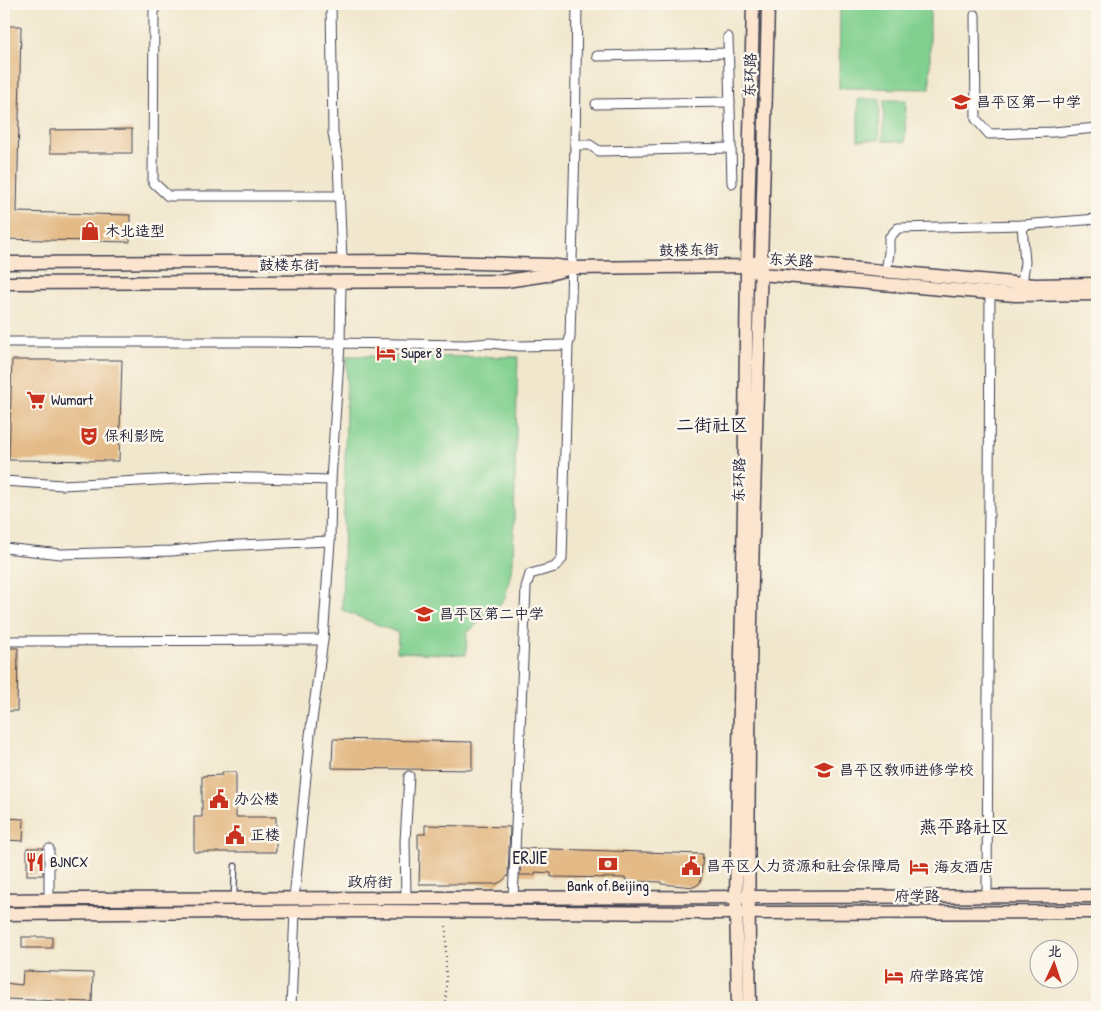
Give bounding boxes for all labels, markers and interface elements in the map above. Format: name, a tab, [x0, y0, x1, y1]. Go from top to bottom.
street label: 东环路	[738, 52, 761, 98]
school or university icon: 昌平区第一中学	[950, 91, 972, 113]
place label: 昌平区第一中学	[976, 91, 1081, 112]
shop icon: 木北造型	[79, 220, 101, 242]
place label: 木北造型	[105, 220, 165, 241]
street label: 鼓楼东街	[659, 238, 719, 261]
street label: 东关路	[768, 247, 814, 272]
street label: 鼓楼东街	[259, 254, 319, 275]
hotel icon: Super 8	[375, 342, 397, 364]
place label: Super 8	[401, 342, 442, 363]
supermarket icon: Wumart	[25, 389, 47, 411]
place label: Wumart	[51, 389, 94, 410]
district label: 二街社区	[676, 412, 748, 437]
theatre icon: 保利影院	[78, 425, 100, 447]
place label: 保利影院	[104, 425, 164, 446]
street label: 东环路	[728, 457, 749, 503]
school or university icon: 昌平区第二中学	[413, 603, 435, 625]
place label: 昌平区第二中学	[439, 603, 544, 624]
school or university icon: 昌平区教师进修学校	[813, 759, 835, 781]
place label: 昌平区教师进修学校	[839, 759, 974, 780]
public building icon: 办公楼	[208, 788, 230, 810]
place label: 办公楼	[234, 788, 279, 809]
district label: 燕平路社区	[919, 814, 1009, 839]
public building icon: 正楼	[224, 824, 246, 846]
place label: 正楼	[250, 824, 280, 845]
district label: ERJIE	[513, 845, 548, 870]
restaurant icon: BJNCX	[24, 851, 46, 873]
place label: BJNCX	[50, 851, 88, 872]
bank icon: Bank of Beijing	[597, 853, 619, 875]
public building icon: 昌平区人力资源和社会保障局	[680, 855, 702, 877]
place label: 昌平区人力资源和社会保障局	[706, 855, 901, 876]
hotel icon: 海友酒店	[908, 856, 930, 878]
place label: 海友酒店	[934, 856, 994, 877]
street label: 政府街	[347, 871, 393, 892]
place label: Bank of Beijing	[567, 875, 649, 896]
street label: 府学路	[894, 885, 940, 906]
north arrow	[1028, 938, 1078, 988]
text: 北	[1047, 941, 1062, 960]
hotel icon: 府学路宾馆	[883, 965, 905, 987]
place label: 府学路宾馆	[909, 965, 984, 986]

